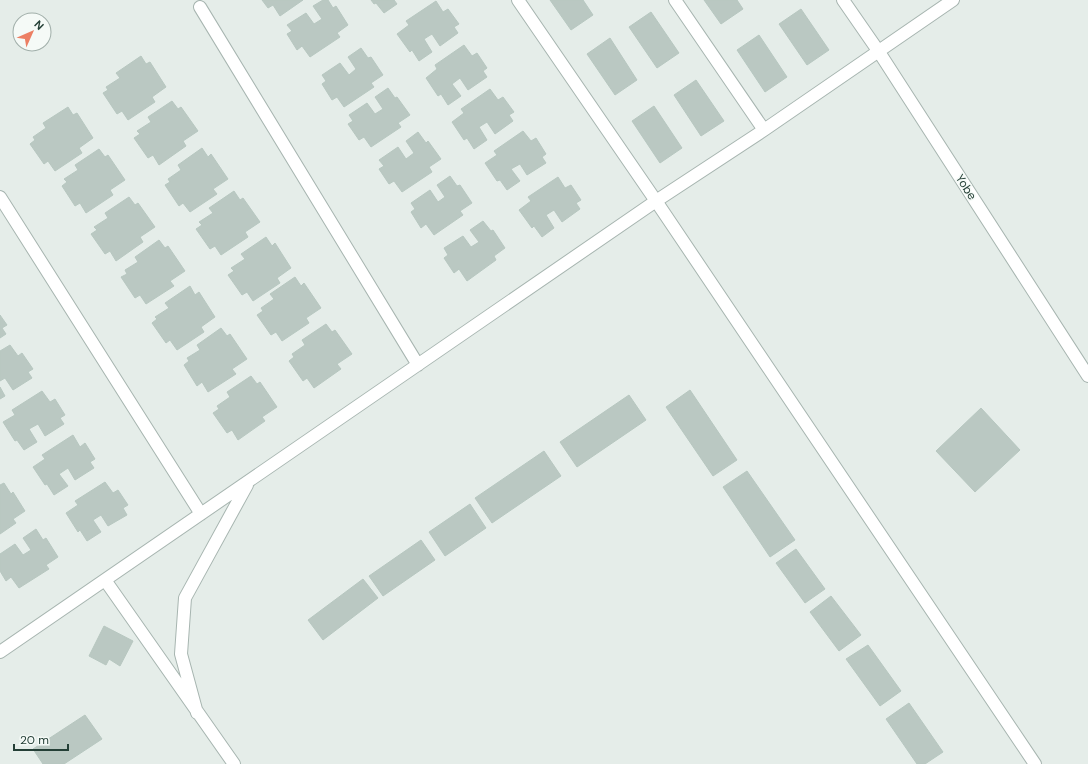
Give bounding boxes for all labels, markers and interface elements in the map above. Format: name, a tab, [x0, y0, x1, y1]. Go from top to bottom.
north arrow	[12, 12, 52, 52]
text: N	[31, 17, 47, 33]
street label: Yobe	[952, 171, 980, 203]
scale bar	[14, 726, 68, 752]
text: 20 m	[20, 732, 49, 748]

